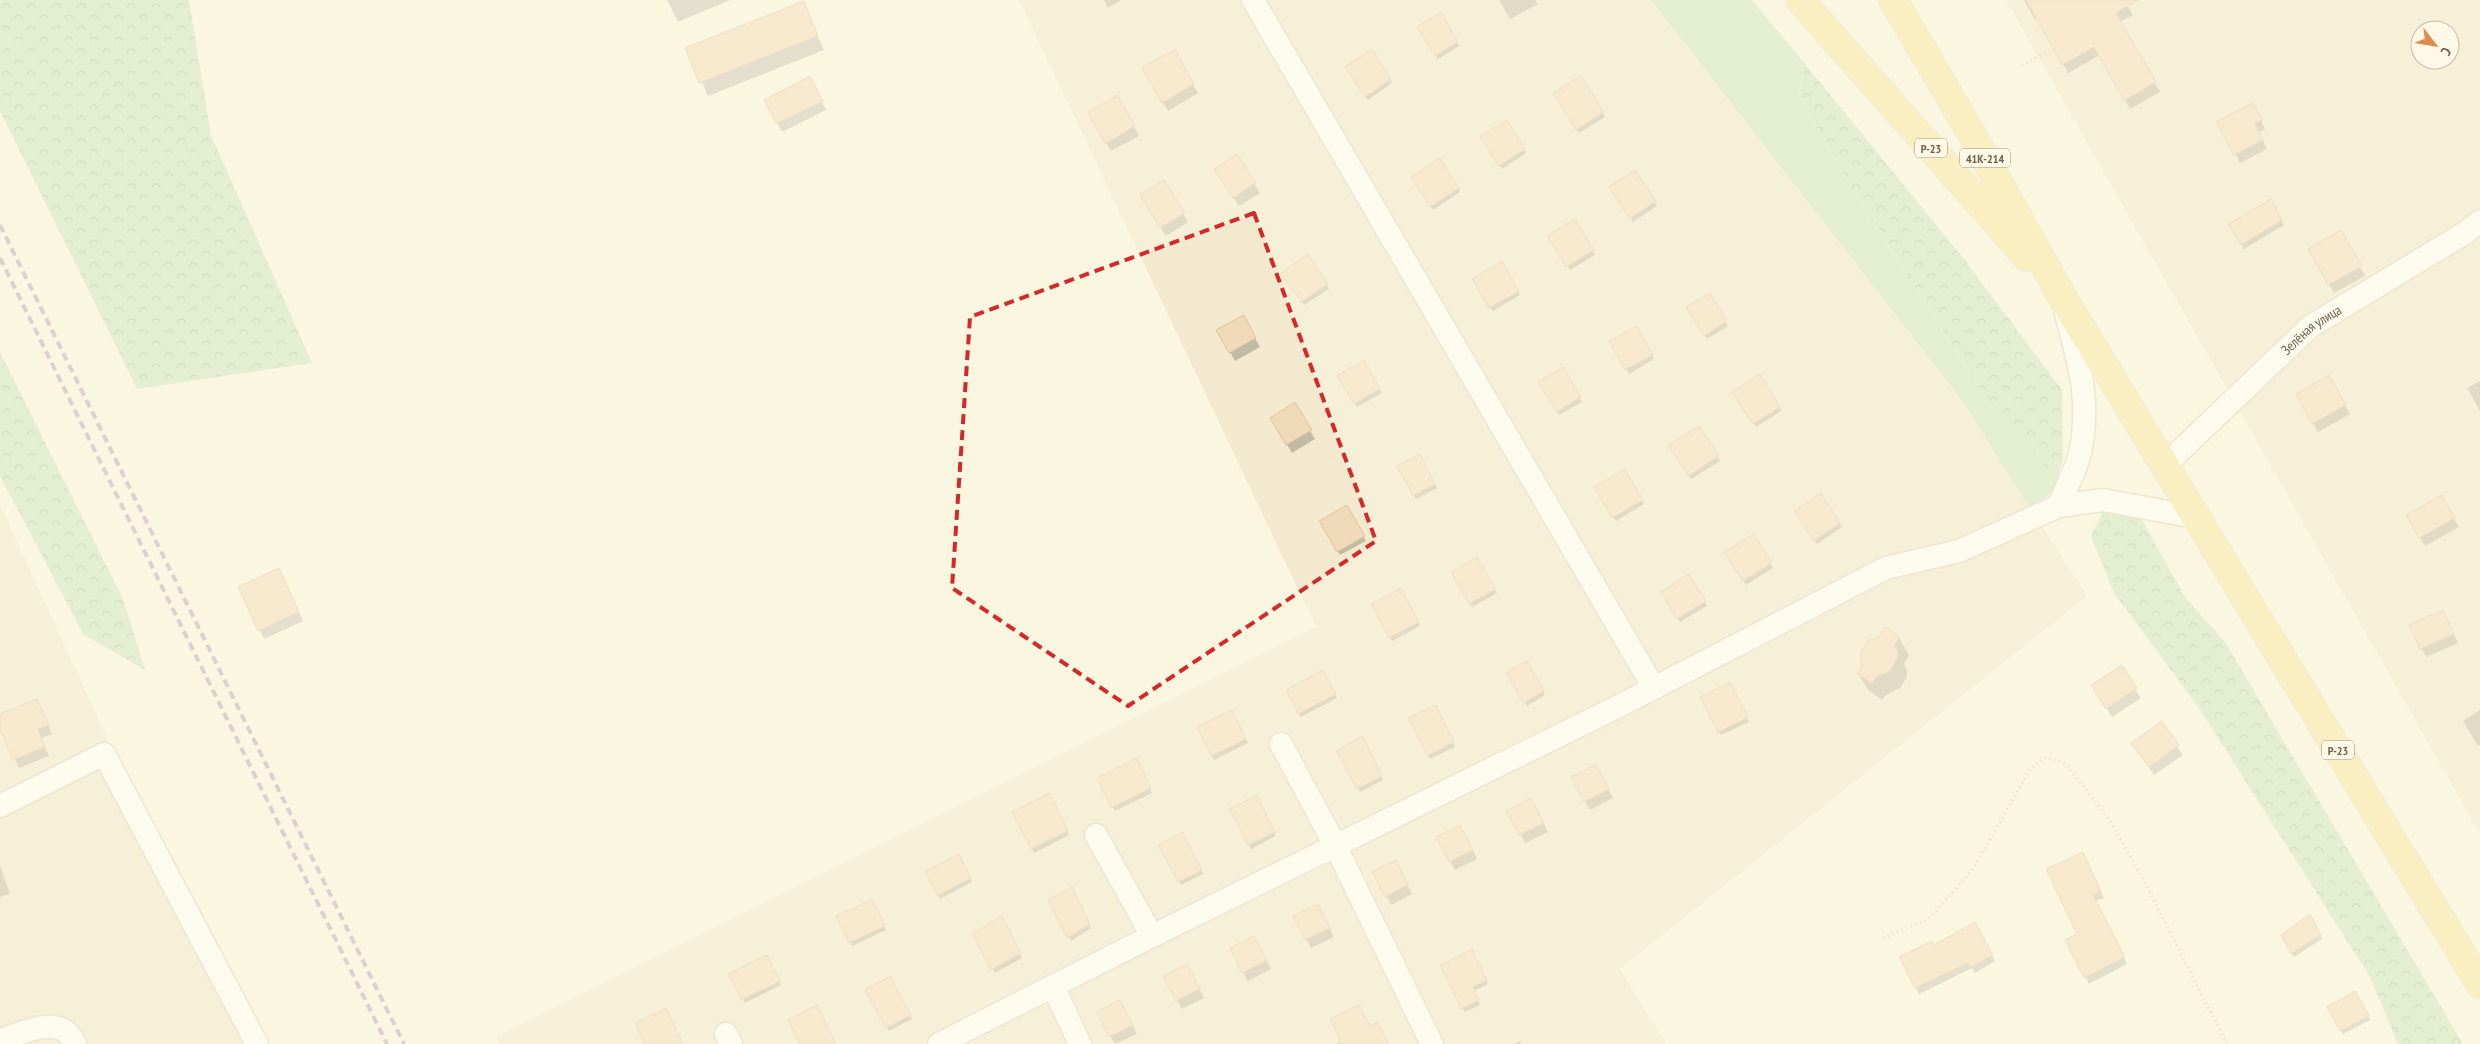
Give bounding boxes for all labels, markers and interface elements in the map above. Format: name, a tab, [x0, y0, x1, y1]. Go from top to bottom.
north arrow	[2410, 20, 2460, 70]
text: С	[2436, 44, 2456, 60]
road number: Р-23	[1915, 138, 1947, 158]
road number: 41К-214	[1960, 148, 2010, 168]
street label: Зелёная улица	[2277, 301, 2345, 359]
road number: Р-23	[2322, 740, 2354, 760]

